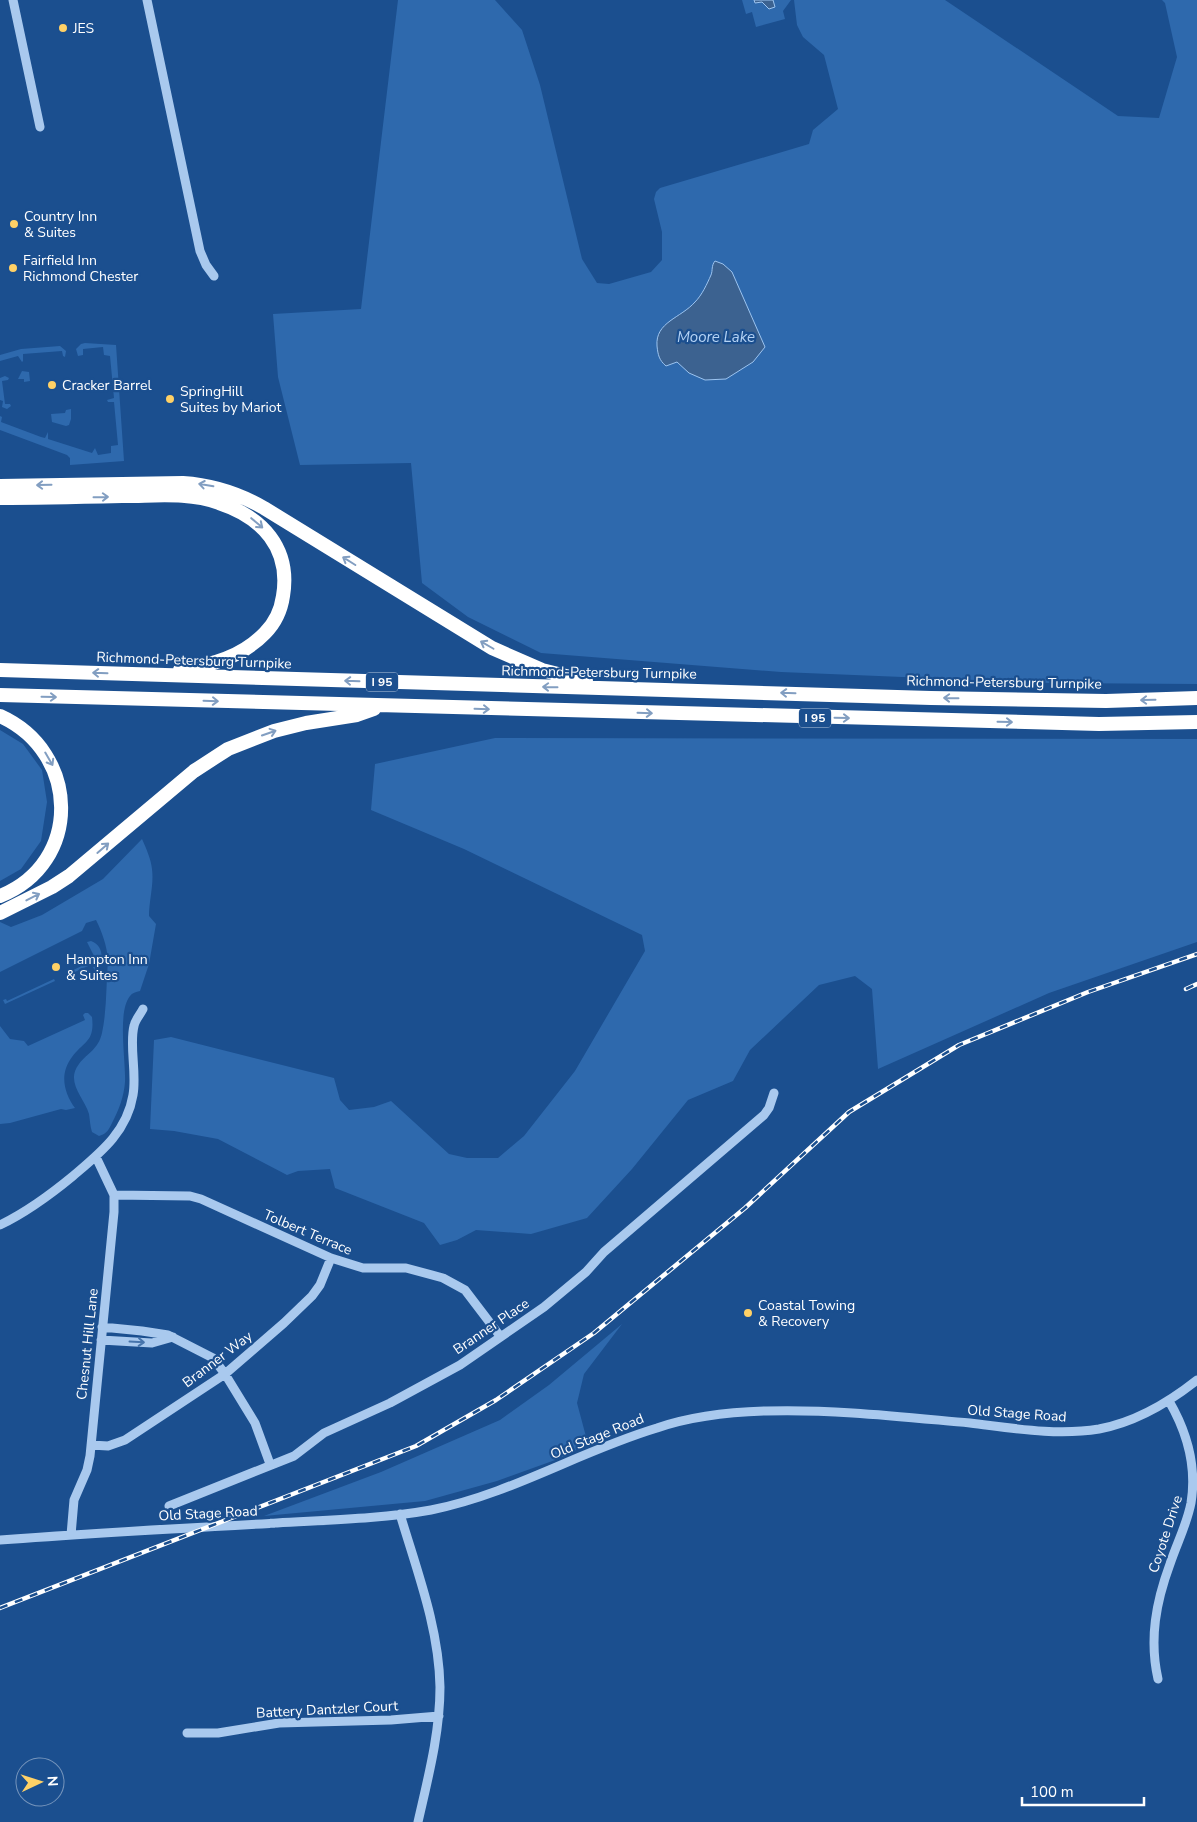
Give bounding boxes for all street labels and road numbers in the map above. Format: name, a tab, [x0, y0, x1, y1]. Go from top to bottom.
street label: Richmond-Petersburg Turnpike	[96, 648, 292, 673]
street label: Richmond-Petersburg Turnpike	[501, 661, 697, 684]
street label: Richmond-Petersburg Turnpike	[906, 671, 1102, 694]
road number: I 95	[366, 672, 398, 692]
road number: I 95	[799, 708, 831, 728]
street label: Tolbert Terrace	[260, 1205, 355, 1260]
street label: Chesnut Hill Lane	[72, 1287, 103, 1401]
street label: Branner Place	[449, 1294, 533, 1359]
street label: Branner Way	[178, 1326, 257, 1392]
street label: Old Stage Road	[967, 1401, 1067, 1426]
street label: Old Stage Road	[548, 1409, 647, 1464]
street label: Coyote Drive	[1144, 1493, 1187, 1575]
street label: Old Stage Road	[158, 1501, 258, 1526]
street label: Battery Dantzler Court	[256, 1696, 399, 1723]

